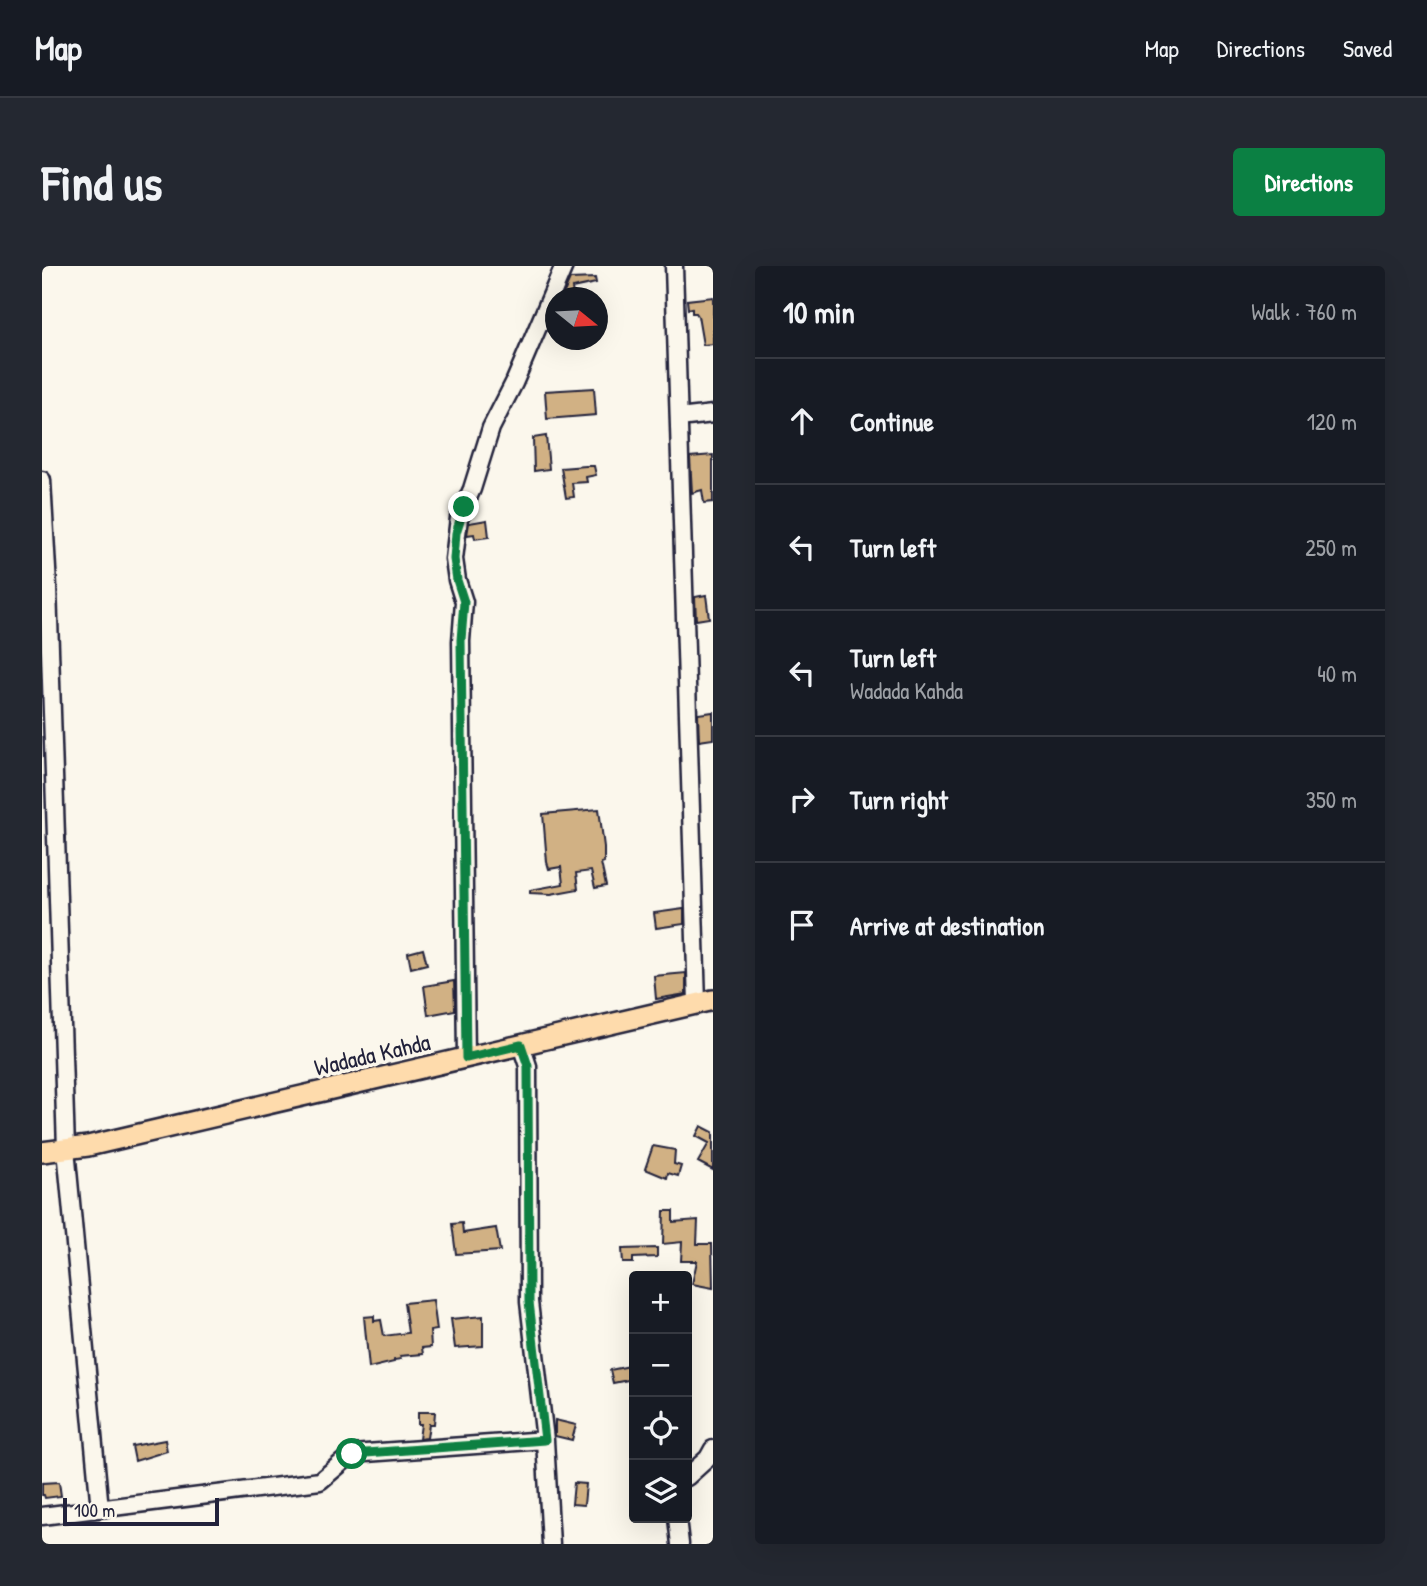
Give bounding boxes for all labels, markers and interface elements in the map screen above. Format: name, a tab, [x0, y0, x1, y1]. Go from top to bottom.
text: Map	[35, 26, 82, 70]
text: Map	[1145, 32, 1179, 64]
text: Directions	[1217, 32, 1305, 64]
text: Saved	[1343, 32, 1392, 64]
button: Directions	[1233, 148, 1385, 216]
text: Find us	[42, 149, 162, 215]
north arrow	[545, 287, 608, 350]
text: 10 min	[783, 292, 855, 332]
text: Walk · 760 m	[1251, 296, 1357, 327]
icon: ahead	[783, 402, 821, 440]
text: Continue	[850, 404, 934, 439]
text: 120 m	[1307, 406, 1357, 437]
route end	[448, 491, 479, 522]
icon: left	[783, 528, 821, 566]
text: Turn left	[850, 530, 936, 565]
text: 250 m	[1305, 532, 1357, 563]
text: Turn left	[850, 640, 936, 675]
icon: left	[783, 654, 821, 692]
text: 40 m	[1317, 658, 1357, 689]
text: Wadada Kahda	[850, 675, 963, 706]
icon: right	[783, 780, 821, 818]
text: Turn right	[850, 782, 948, 817]
text: 350 m	[1306, 784, 1357, 815]
icon: arrive	[783, 906, 821, 944]
text: Arrive at destination	[850, 908, 1045, 943]
street label: Wadada Kahda	[311, 1025, 433, 1083]
map controls	[629, 1271, 692, 1523]
button: +	[629, 1271, 692, 1334]
button: −	[629, 1334, 692, 1397]
button: locate	[629, 1397, 692, 1460]
route start	[336, 1438, 367, 1469]
button: layers	[629, 1460, 692, 1523]
scale bar	[63, 1495, 219, 1527]
text: 100 m	[74, 1497, 115, 1523]

